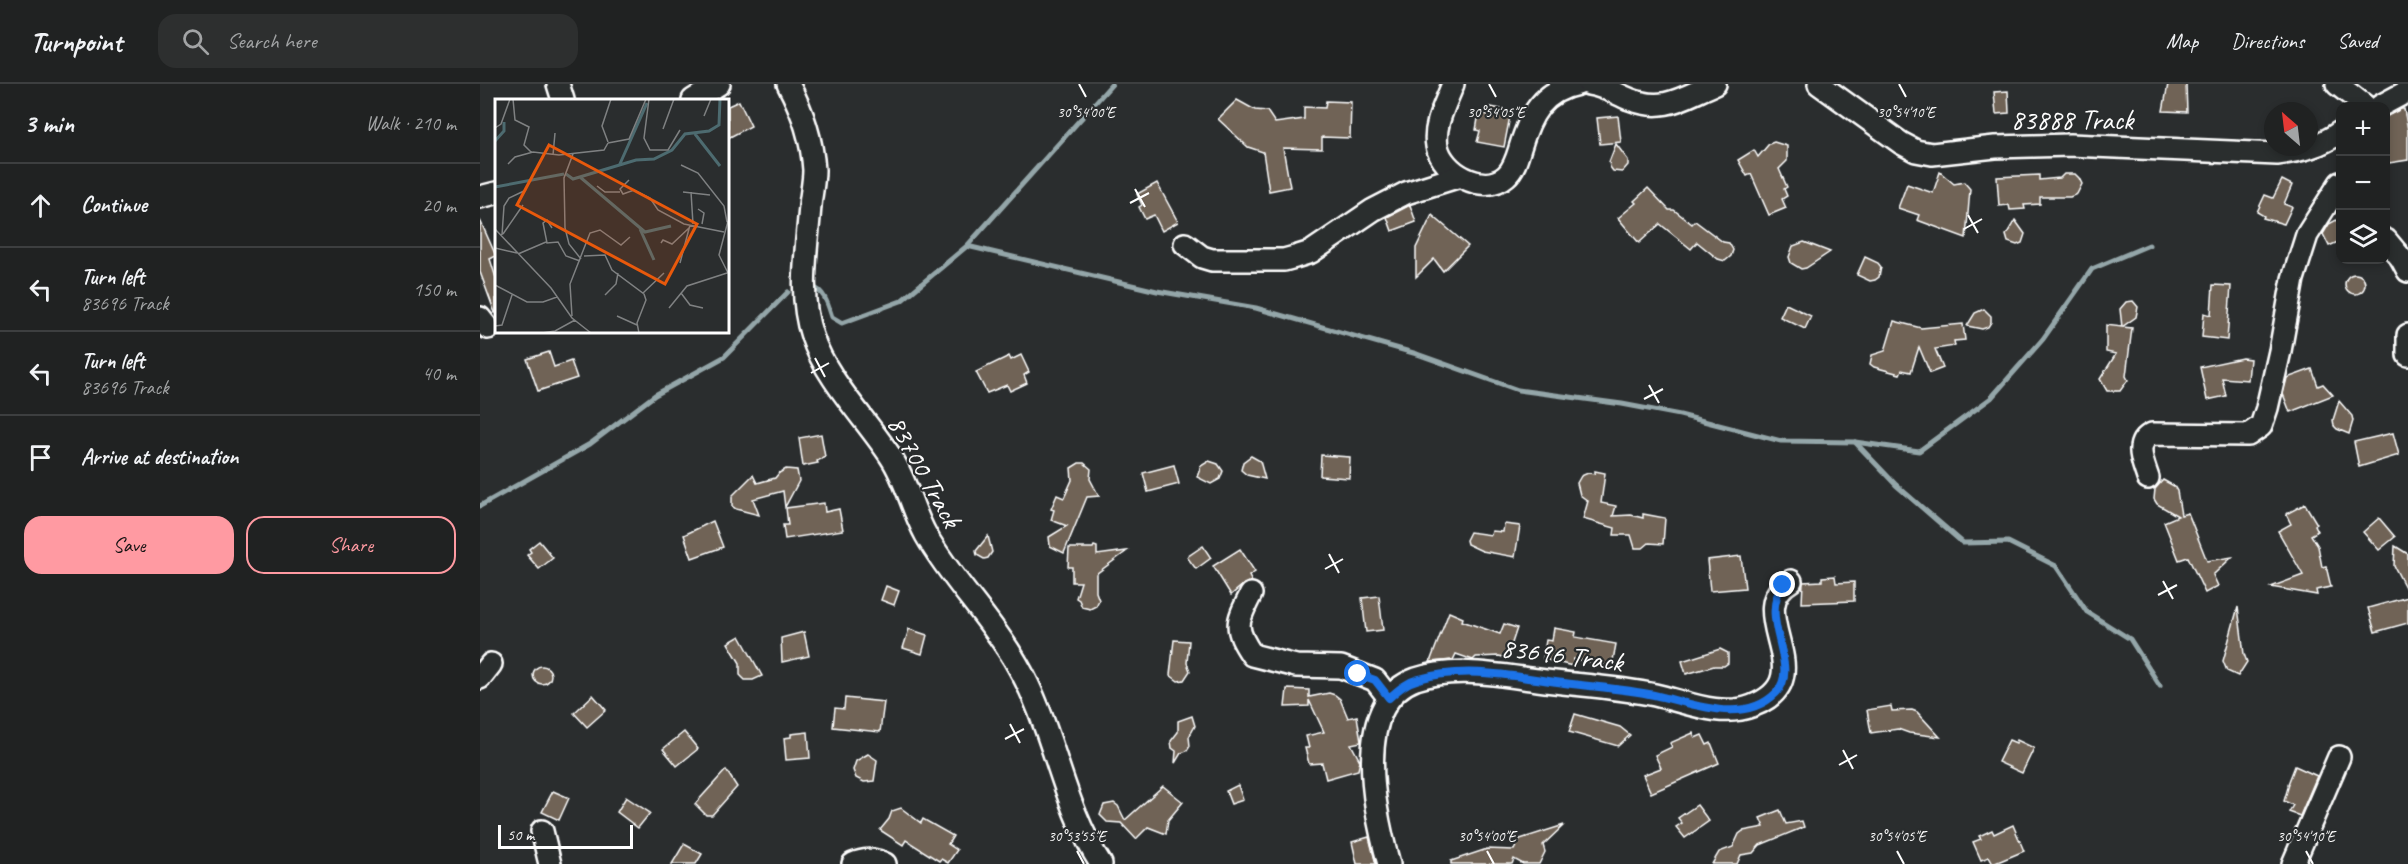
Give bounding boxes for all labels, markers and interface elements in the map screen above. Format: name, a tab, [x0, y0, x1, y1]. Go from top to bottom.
search box	[158, 14, 578, 68]
text: Turnpoint	[30, 24, 122, 59]
icon: search	[179, 25, 212, 58]
text: Search here	[227, 27, 317, 55]
text: Map	[2166, 28, 2198, 54]
text: Directions	[2231, 28, 2304, 54]
text: Saved	[2337, 28, 2378, 54]
inset map	[495, 99, 729, 333]
street label: 83888 Track	[2011, 102, 2135, 137]
north arrow	[2264, 102, 2318, 156]
map controls	[2336, 102, 2390, 264]
button: +	[2336, 102, 2390, 156]
text: 30°54'00"E	[1057, 103, 1117, 122]
text: 30°54'05"E	[1467, 103, 1527, 122]
text: 30°54'10"E	[1877, 103, 1937, 122]
text: 3 min	[24, 107, 74, 140]
text: Walk · 210 m	[366, 111, 456, 136]
button: −	[2336, 156, 2390, 210]
icon: ahead	[24, 189, 57, 222]
text: Continue	[81, 191, 147, 219]
text: 20 m	[422, 193, 456, 218]
button: layers	[2336, 210, 2390, 264]
text: Turn left	[81, 263, 145, 291]
icon: left	[24, 273, 57, 306]
text: 150 m	[413, 277, 456, 302]
text: 83696 Track	[81, 291, 169, 316]
text: Turn left	[81, 347, 145, 375]
icon: left	[24, 357, 57, 390]
text: 40 m	[422, 361, 456, 386]
text: 83696 Track	[81, 375, 169, 400]
street label: 83700 Track	[880, 409, 970, 535]
icon: arrive	[24, 441, 57, 474]
text: Arrive at destination	[81, 443, 238, 471]
button: Save	[24, 516, 234, 574]
button: Share	[246, 516, 456, 574]
route end	[1769, 571, 1795, 597]
street label: 83696 Track	[1499, 630, 1627, 680]
route start	[1344, 660, 1370, 686]
scale bar	[498, 822, 633, 850]
text: 50 m	[507, 825, 534, 845]
text: 30°53'55"E	[1048, 827, 1108, 846]
text: 30°54'00"E	[1458, 827, 1518, 846]
text: 30°54'05"E	[1868, 827, 1928, 846]
text: 30°54'10"E	[2277, 827, 2337, 846]

